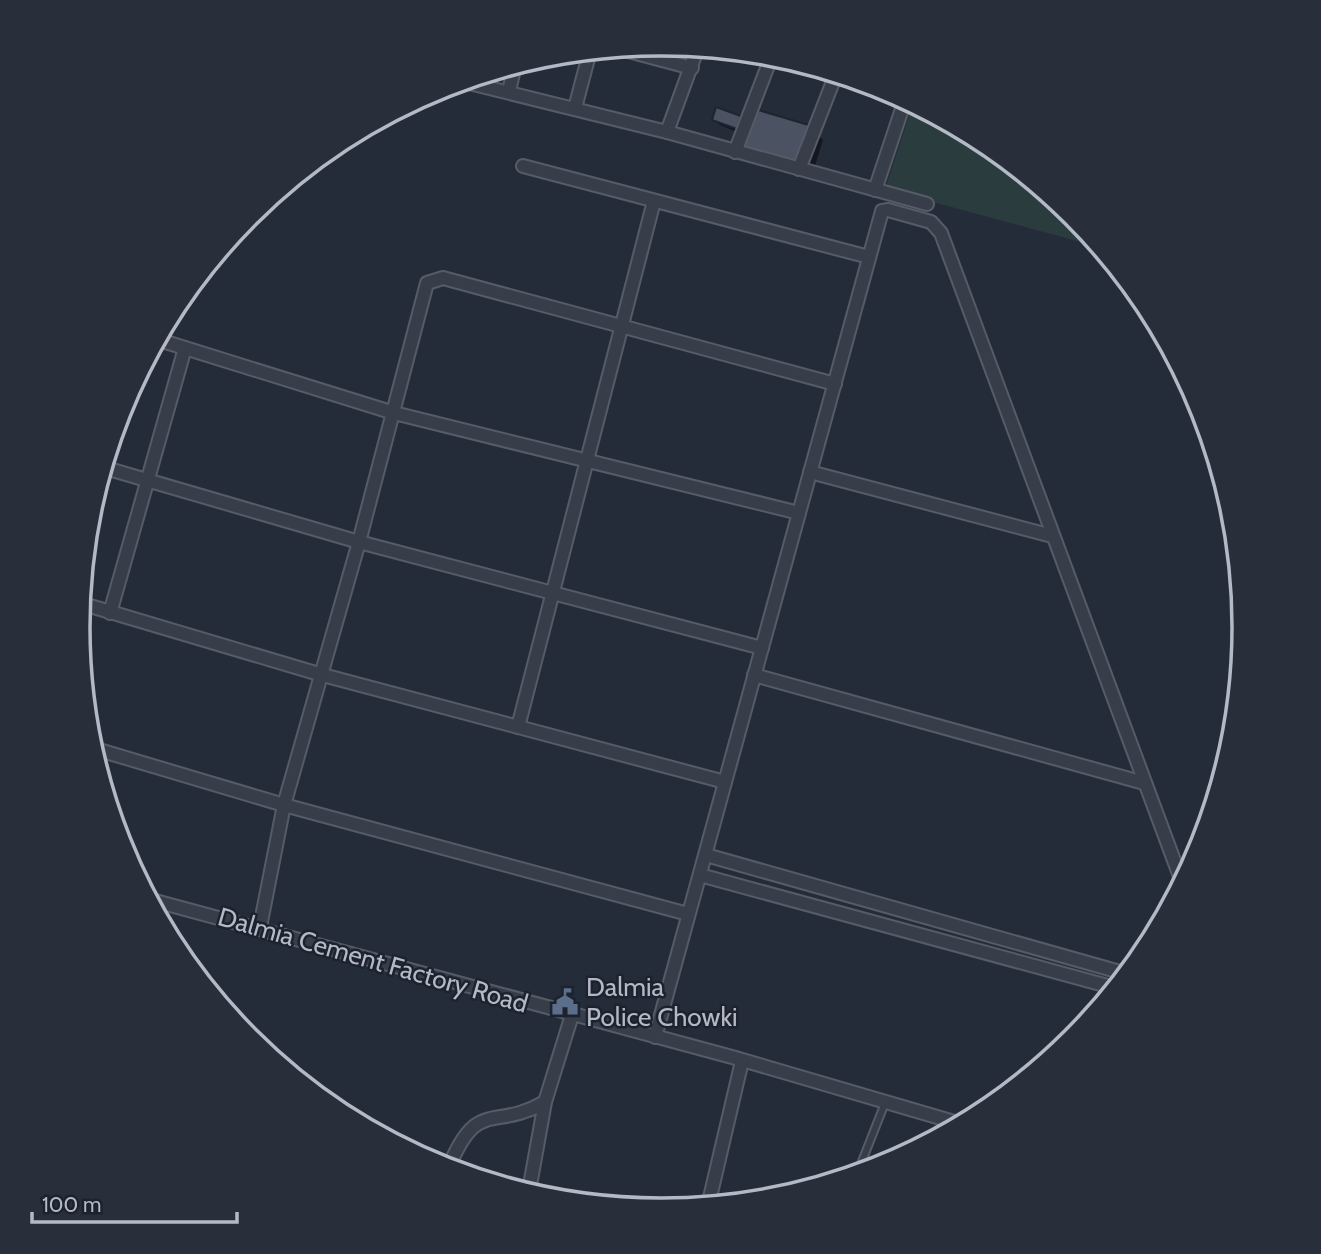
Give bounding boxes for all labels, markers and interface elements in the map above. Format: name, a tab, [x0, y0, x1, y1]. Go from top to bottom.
street label: Dalmia Cement Factory Road	[214, 900, 532, 1020]
place label: Dalmia Police Chowki	[586, 971, 738, 1033]
public building icon: Dalmia Police Chowki	[550, 987, 580, 1017]
scale bar	[32, 1180, 236, 1224]
text: 100 m	[42, 1192, 101, 1217]

